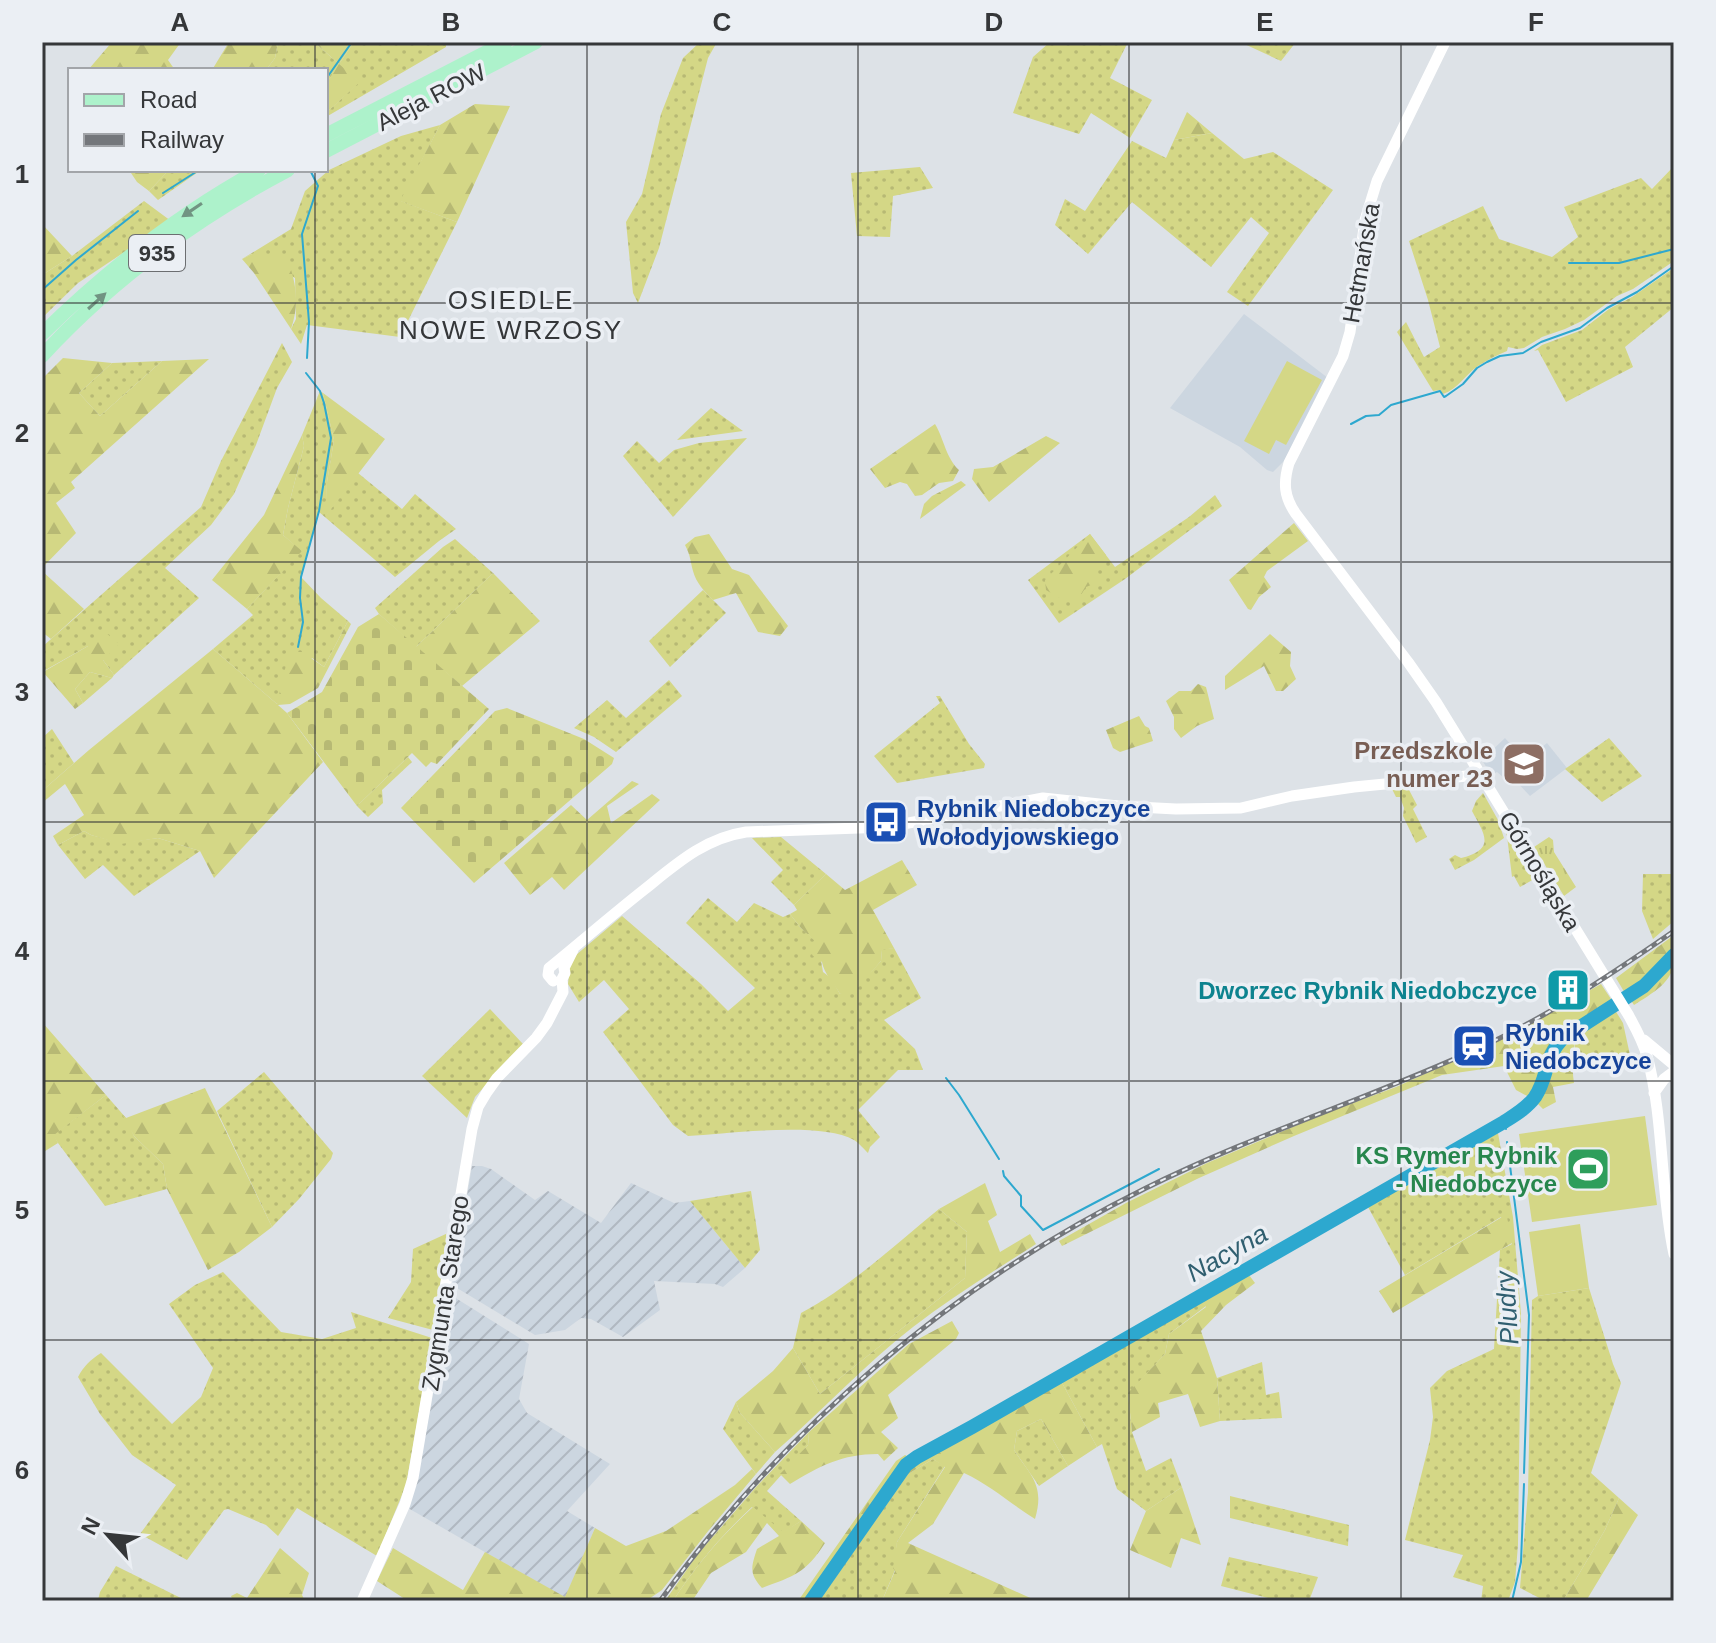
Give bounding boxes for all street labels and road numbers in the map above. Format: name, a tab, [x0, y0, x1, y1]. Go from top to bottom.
street label: Aleja ROW	[372, 58, 490, 136]
street label: Hetmańska	[1337, 200, 1385, 325]
road number: 935	[129, 235, 185, 271]
street label: Górnośląska	[1494, 806, 1587, 936]
street label: Zygmunta Starego	[416, 1193, 474, 1393]

